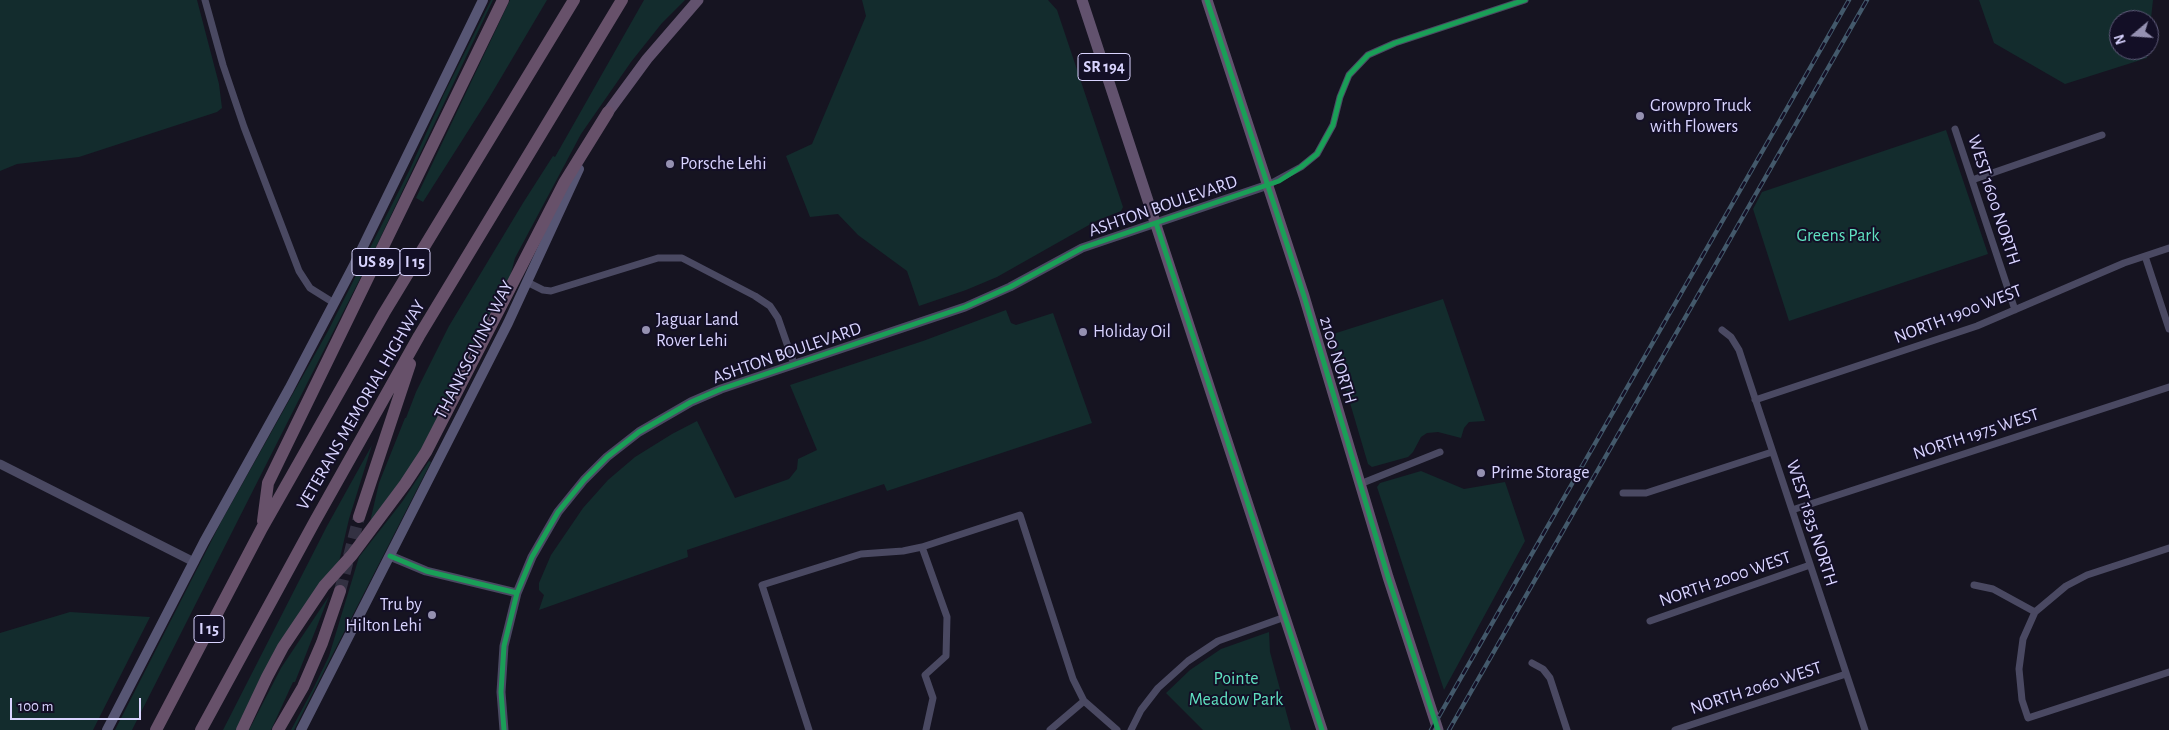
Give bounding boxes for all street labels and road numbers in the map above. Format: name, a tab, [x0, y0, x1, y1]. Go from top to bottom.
road number: SR 194	[1078, 54, 1130, 80]
street label: WEST 1600 NORTH	[1963, 132, 2025, 268]
street label: ASHTON BOULEVARD	[1086, 170, 1240, 242]
road number: US 89	[352, 248, 400, 276]
road number: I 15	[400, 248, 430, 276]
street label: THANKSGIVING WAY	[430, 277, 518, 423]
street label: NORTH 1900 WEST	[1891, 280, 2025, 348]
street label: VETERANS MEMORIAL HIGHWAY	[292, 296, 430, 514]
street label: 2100 NORTH	[1314, 314, 1362, 406]
street label: ASHTON BOULEVARD	[710, 317, 864, 389]
street label: NORTH 1975 WEST	[1910, 403, 2042, 465]
street label: WEST 1835 NORTH	[1781, 457, 1843, 589]
street label: NORTH 2000 WEST	[1656, 546, 1794, 612]
road number: I 15	[194, 616, 224, 642]
street label: NORTH 2060 WEST	[1687, 657, 1825, 719]

